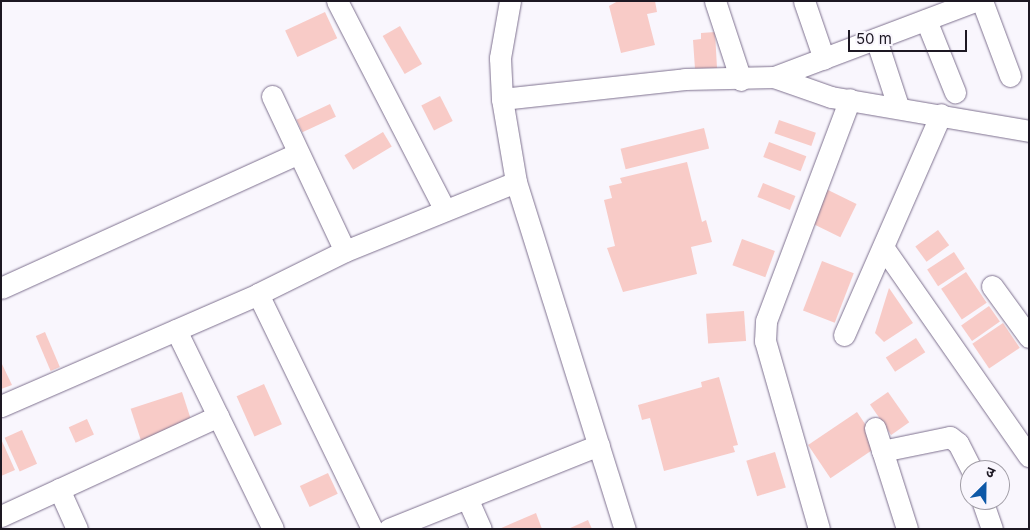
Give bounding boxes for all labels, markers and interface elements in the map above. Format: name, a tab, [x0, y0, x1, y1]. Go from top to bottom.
scale bar	[850, 20, 969, 52]
text: 50 m	[856, 29, 892, 48]
north arrow	[960, 460, 1010, 510]
text: उ	[984, 462, 998, 481]

